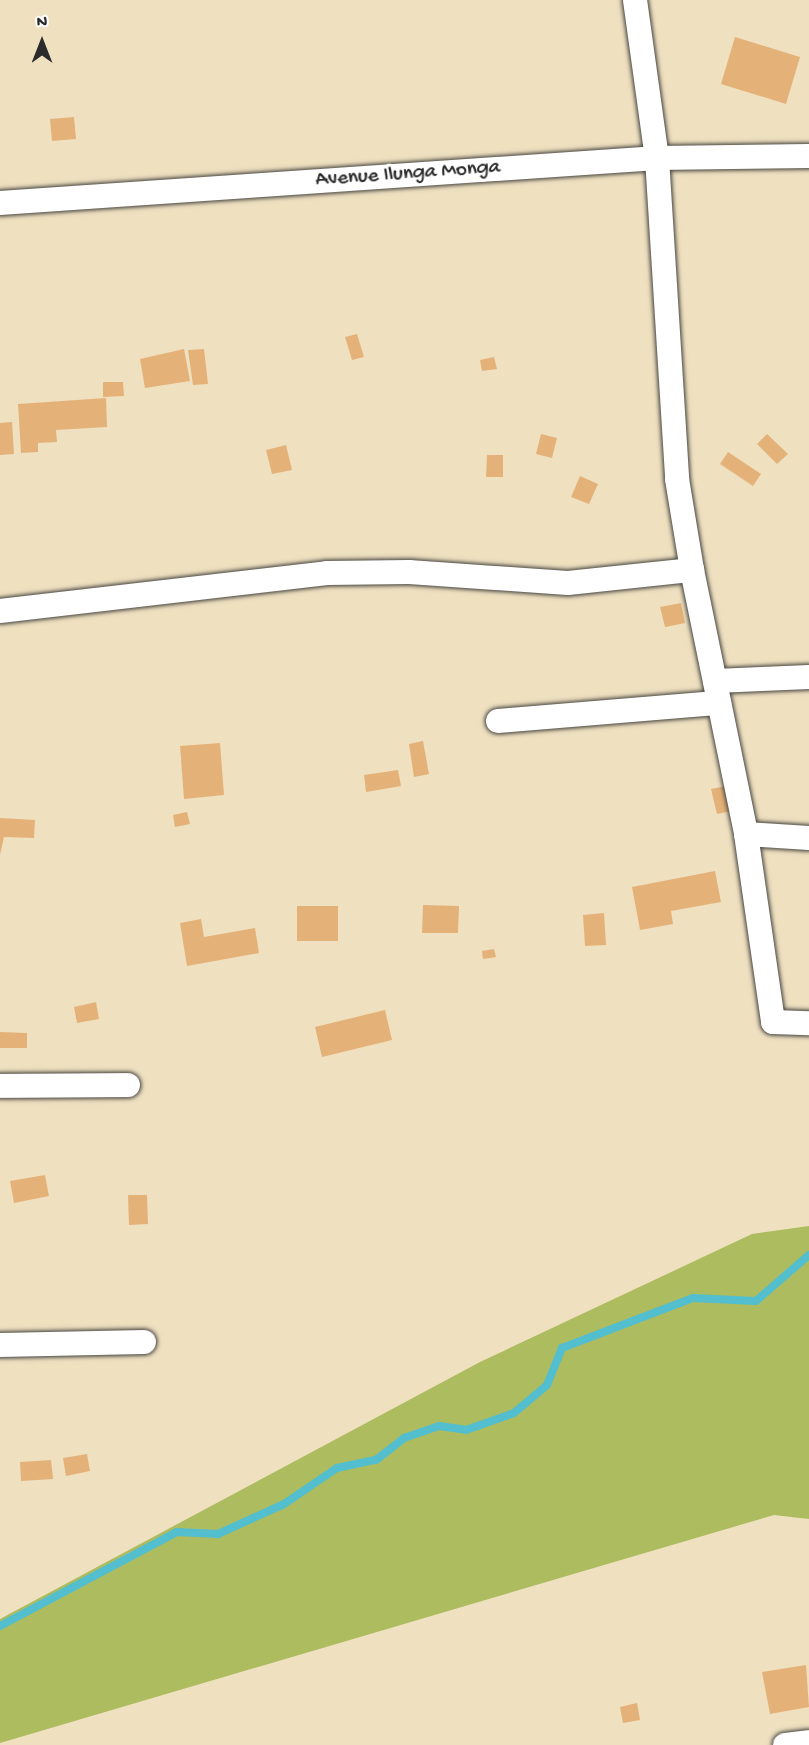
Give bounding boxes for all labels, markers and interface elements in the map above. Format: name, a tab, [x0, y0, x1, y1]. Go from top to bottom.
north arrow	[12, 12, 72, 72]
text: N	[37, 14, 47, 33]
street label: Avenue Ilunga Monga	[315, 156, 501, 194]

